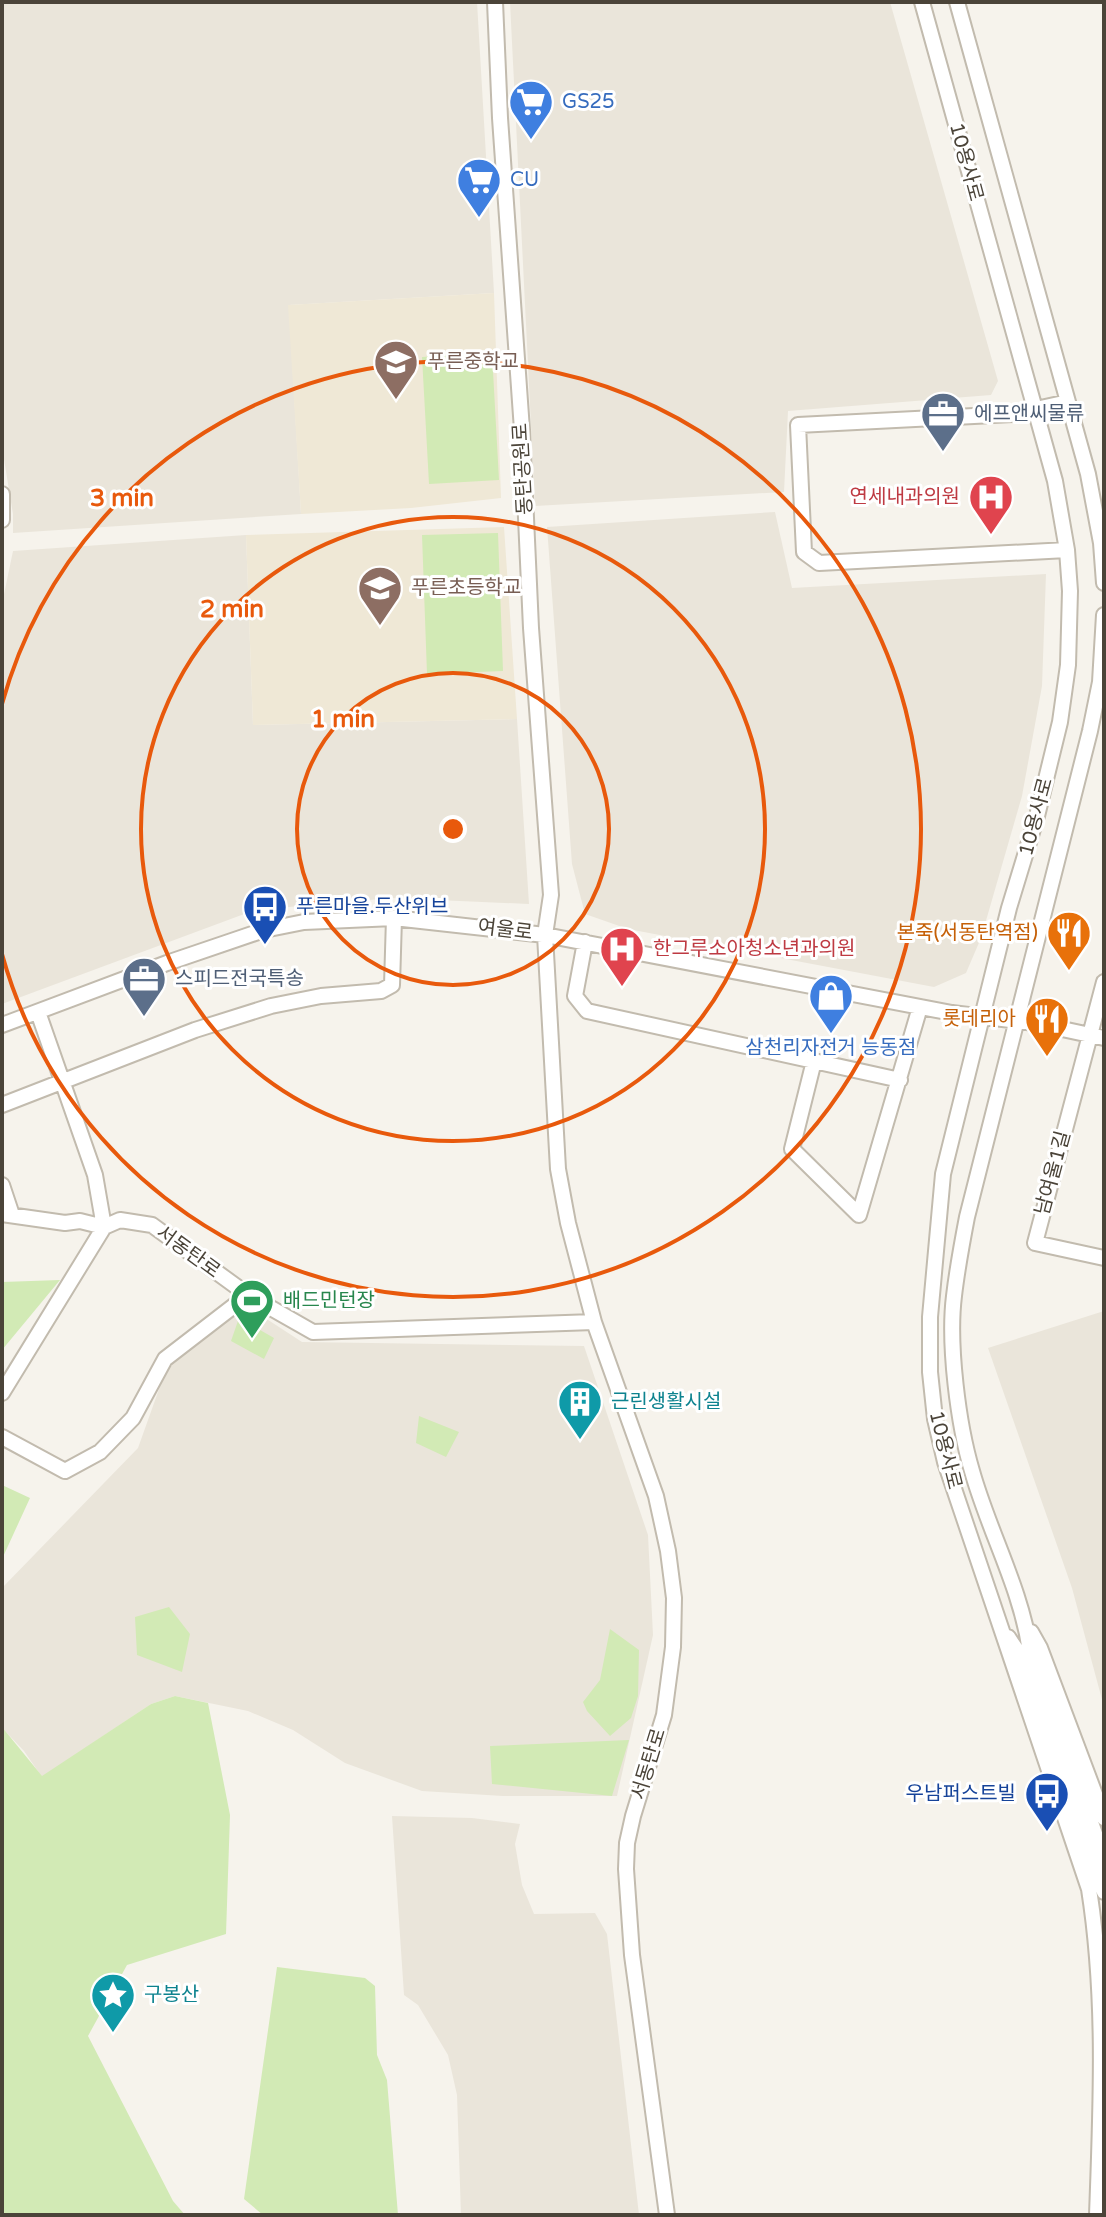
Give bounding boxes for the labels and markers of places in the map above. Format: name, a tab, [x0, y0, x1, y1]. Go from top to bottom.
supermarket icon: GS25	[507, 78, 555, 141]
place label: GS25	[562, 90, 615, 114]
supermarket icon: CU	[455, 156, 503, 219]
place label: CU	[510, 168, 539, 192]
school or university icon: 푸른중학교	[372, 338, 420, 401]
place label: 푸른중학교	[427, 350, 519, 374]
office icon: 에프앤씨물류	[919, 390, 967, 453]
place label: 에프앤씨물류	[974, 402, 1084, 426]
hospital icon: 연세내과의원	[967, 473, 1015, 536]
place label: 연세내과의원	[850, 485, 960, 509]
school or university icon: 푸른초등학교	[356, 564, 404, 627]
place label: 푸른초등학교	[411, 576, 521, 600]
centre of rings	[439, 815, 467, 843]
bus stop icon: 푸른마을.두산위브	[241, 883, 289, 946]
place label: 푸른마을.두산위브	[296, 895, 448, 919]
restaurant icon: 본죽(서동탄역점)	[1045, 909, 1093, 972]
place label: 본죽(서동탄역점)	[897, 921, 1038, 945]
hospital icon: 한그루소아청소년과의원	[598, 925, 646, 988]
place label: 한그루소아청소년과의원	[653, 937, 855, 961]
office icon: 스피드전국특송	[120, 955, 168, 1018]
place label: 스피드전국특송	[175, 967, 304, 991]
shop icon: 삼천리자전거 능동점	[807, 972, 855, 1035]
restaurant icon: 롯데리아	[1023, 995, 1071, 1058]
place label: 롯데리아	[942, 1007, 1016, 1031]
place label: 삼천리자전거 능동점	[746, 1036, 916, 1060]
sports icon: 배드민턴장	[228, 1277, 276, 1340]
place label: 배드민턴장	[283, 1289, 375, 1313]
building icon: 근린생활시설	[556, 1378, 604, 1441]
place label: 근린생활시설	[611, 1390, 721, 1414]
bus stop icon: 우남퍼스트빌	[1023, 1770, 1071, 1833]
place label: 우남퍼스트빌	[906, 1782, 1016, 1806]
place icon: 구봉산	[89, 1971, 137, 2034]
place label: 구봉산	[144, 1983, 199, 2007]

